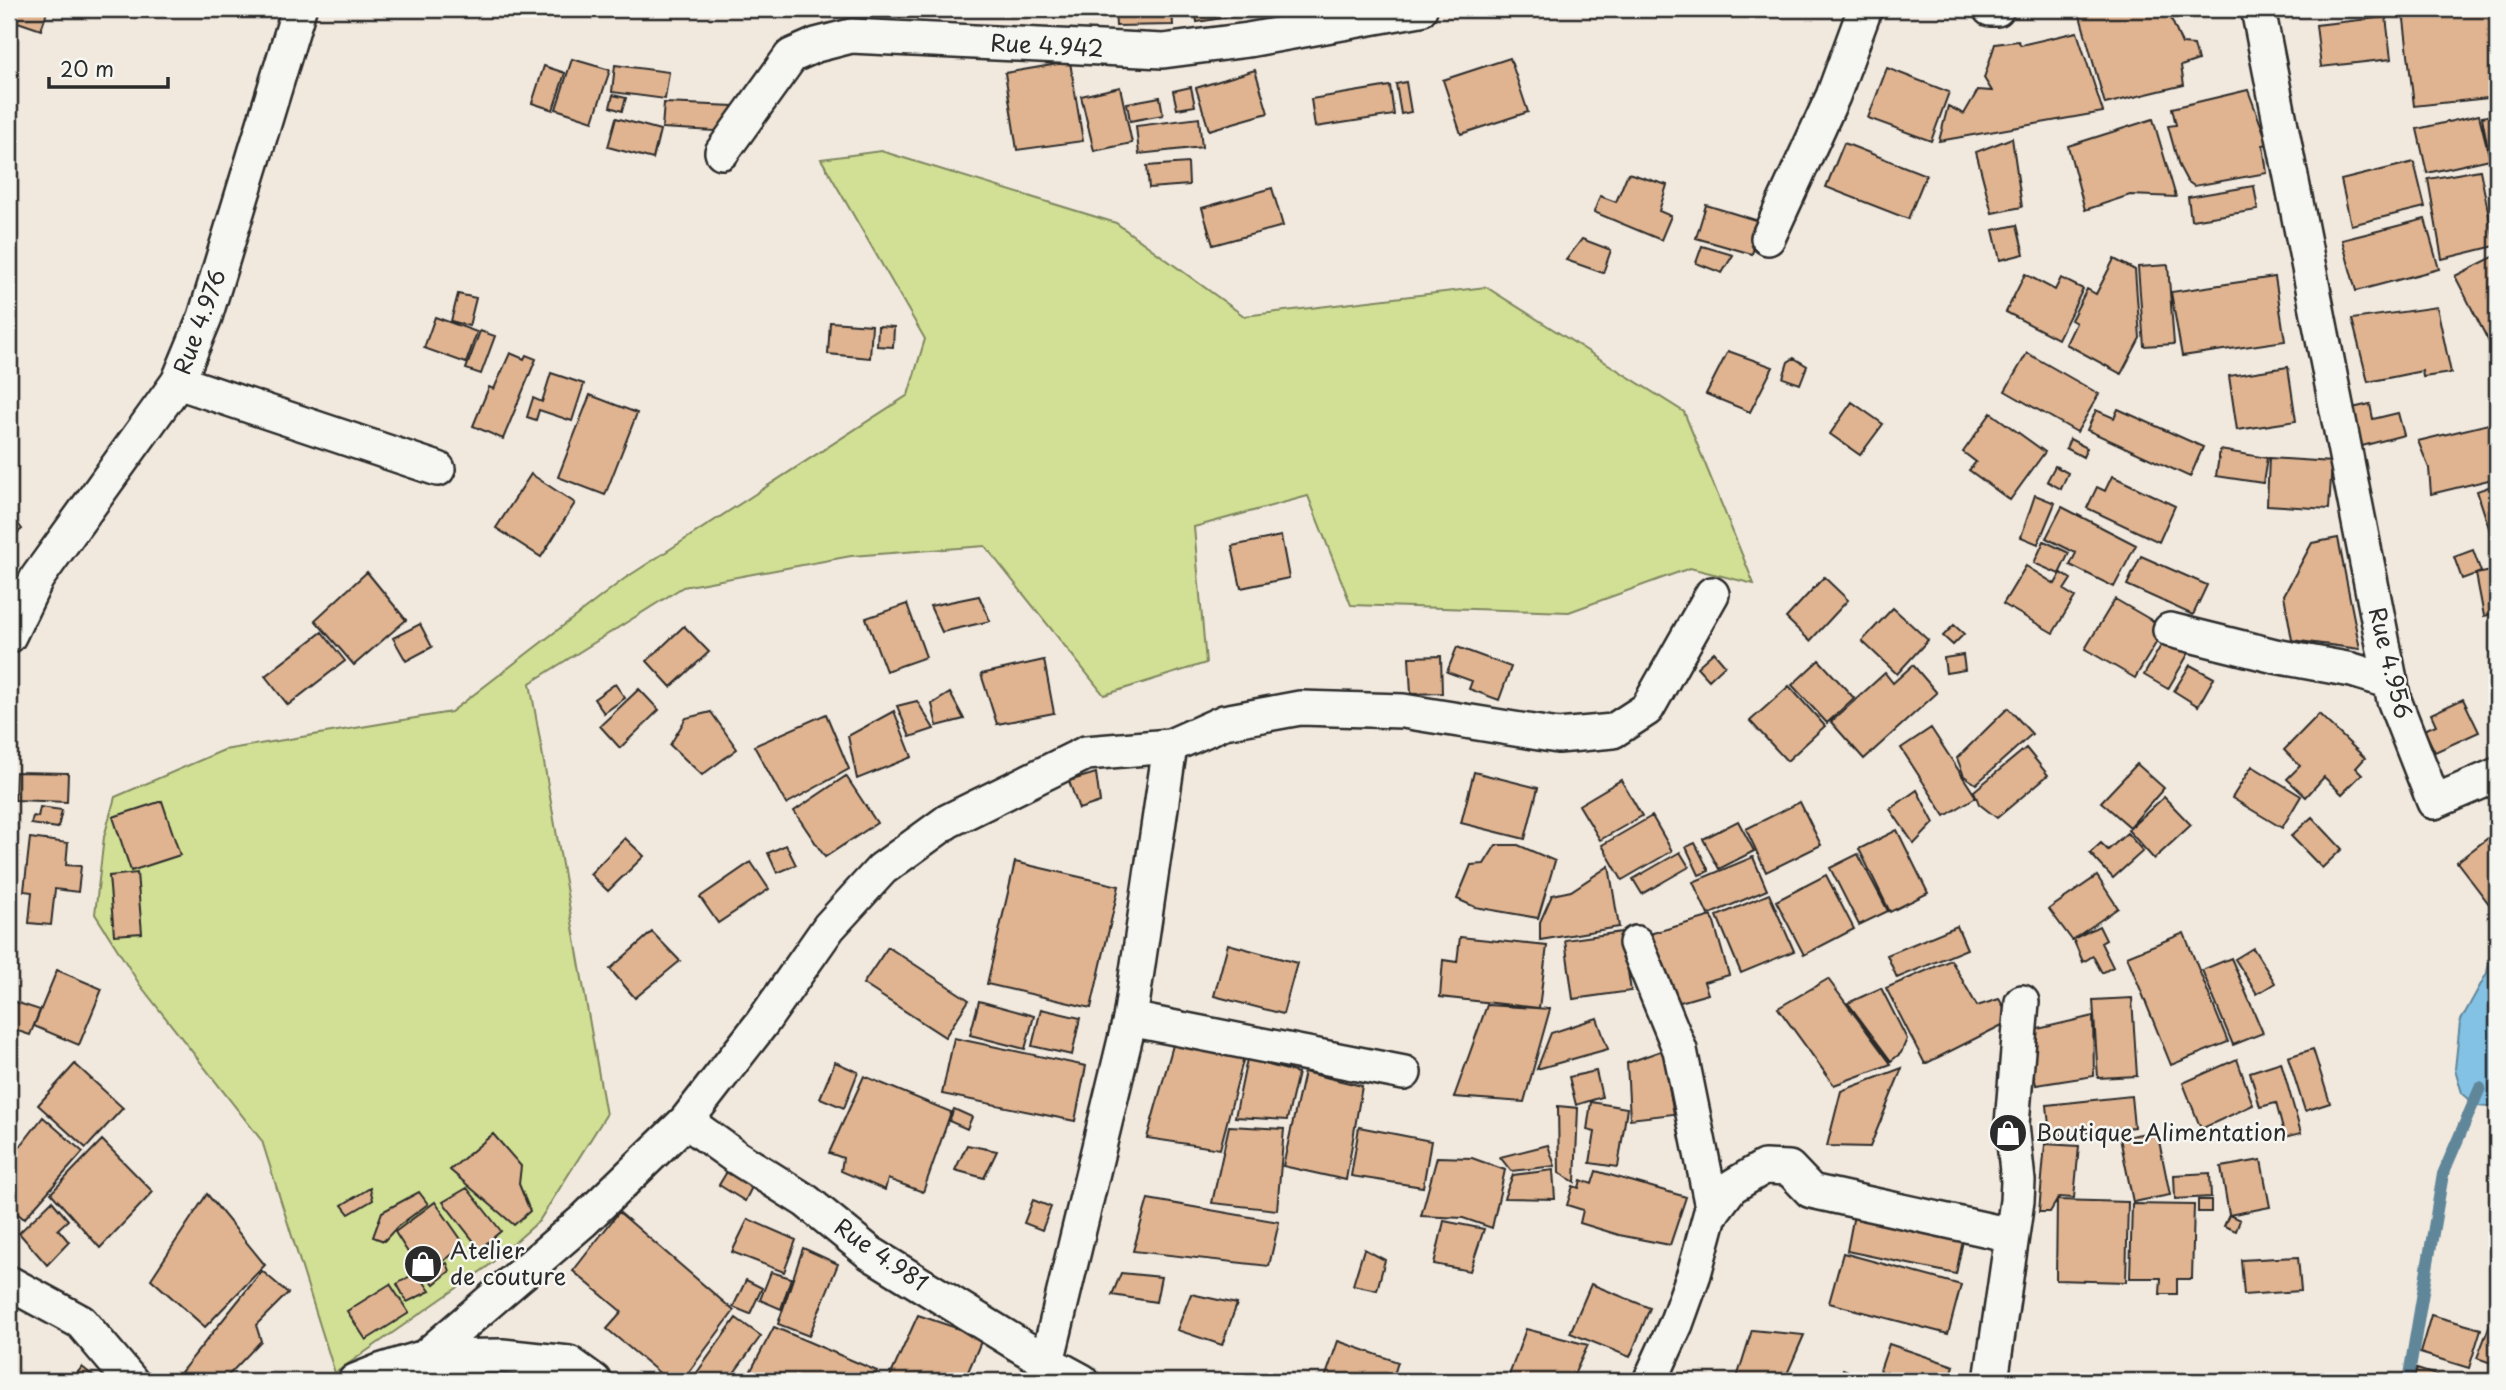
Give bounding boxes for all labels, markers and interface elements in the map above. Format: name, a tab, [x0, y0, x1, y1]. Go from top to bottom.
street label: Rue 4.942	[990, 24, 1105, 65]
scale bar	[49, 46, 168, 90]
text: 20 m	[60, 52, 114, 84]
street label: Rue 4.976	[163, 264, 234, 379]
street label: Rue 4.956	[2361, 603, 2422, 722]
shop icon: Boutique_Alimentation	[1987, 1112, 2029, 1154]
place label: Boutique_Alimentation	[2035, 1114, 2287, 1149]
street label: Rue 4.981	[828, 1209, 936, 1299]
place label: Atelier de couture	[450, 1232, 566, 1293]
shop icon: Atelier de couture	[402, 1243, 444, 1285]

